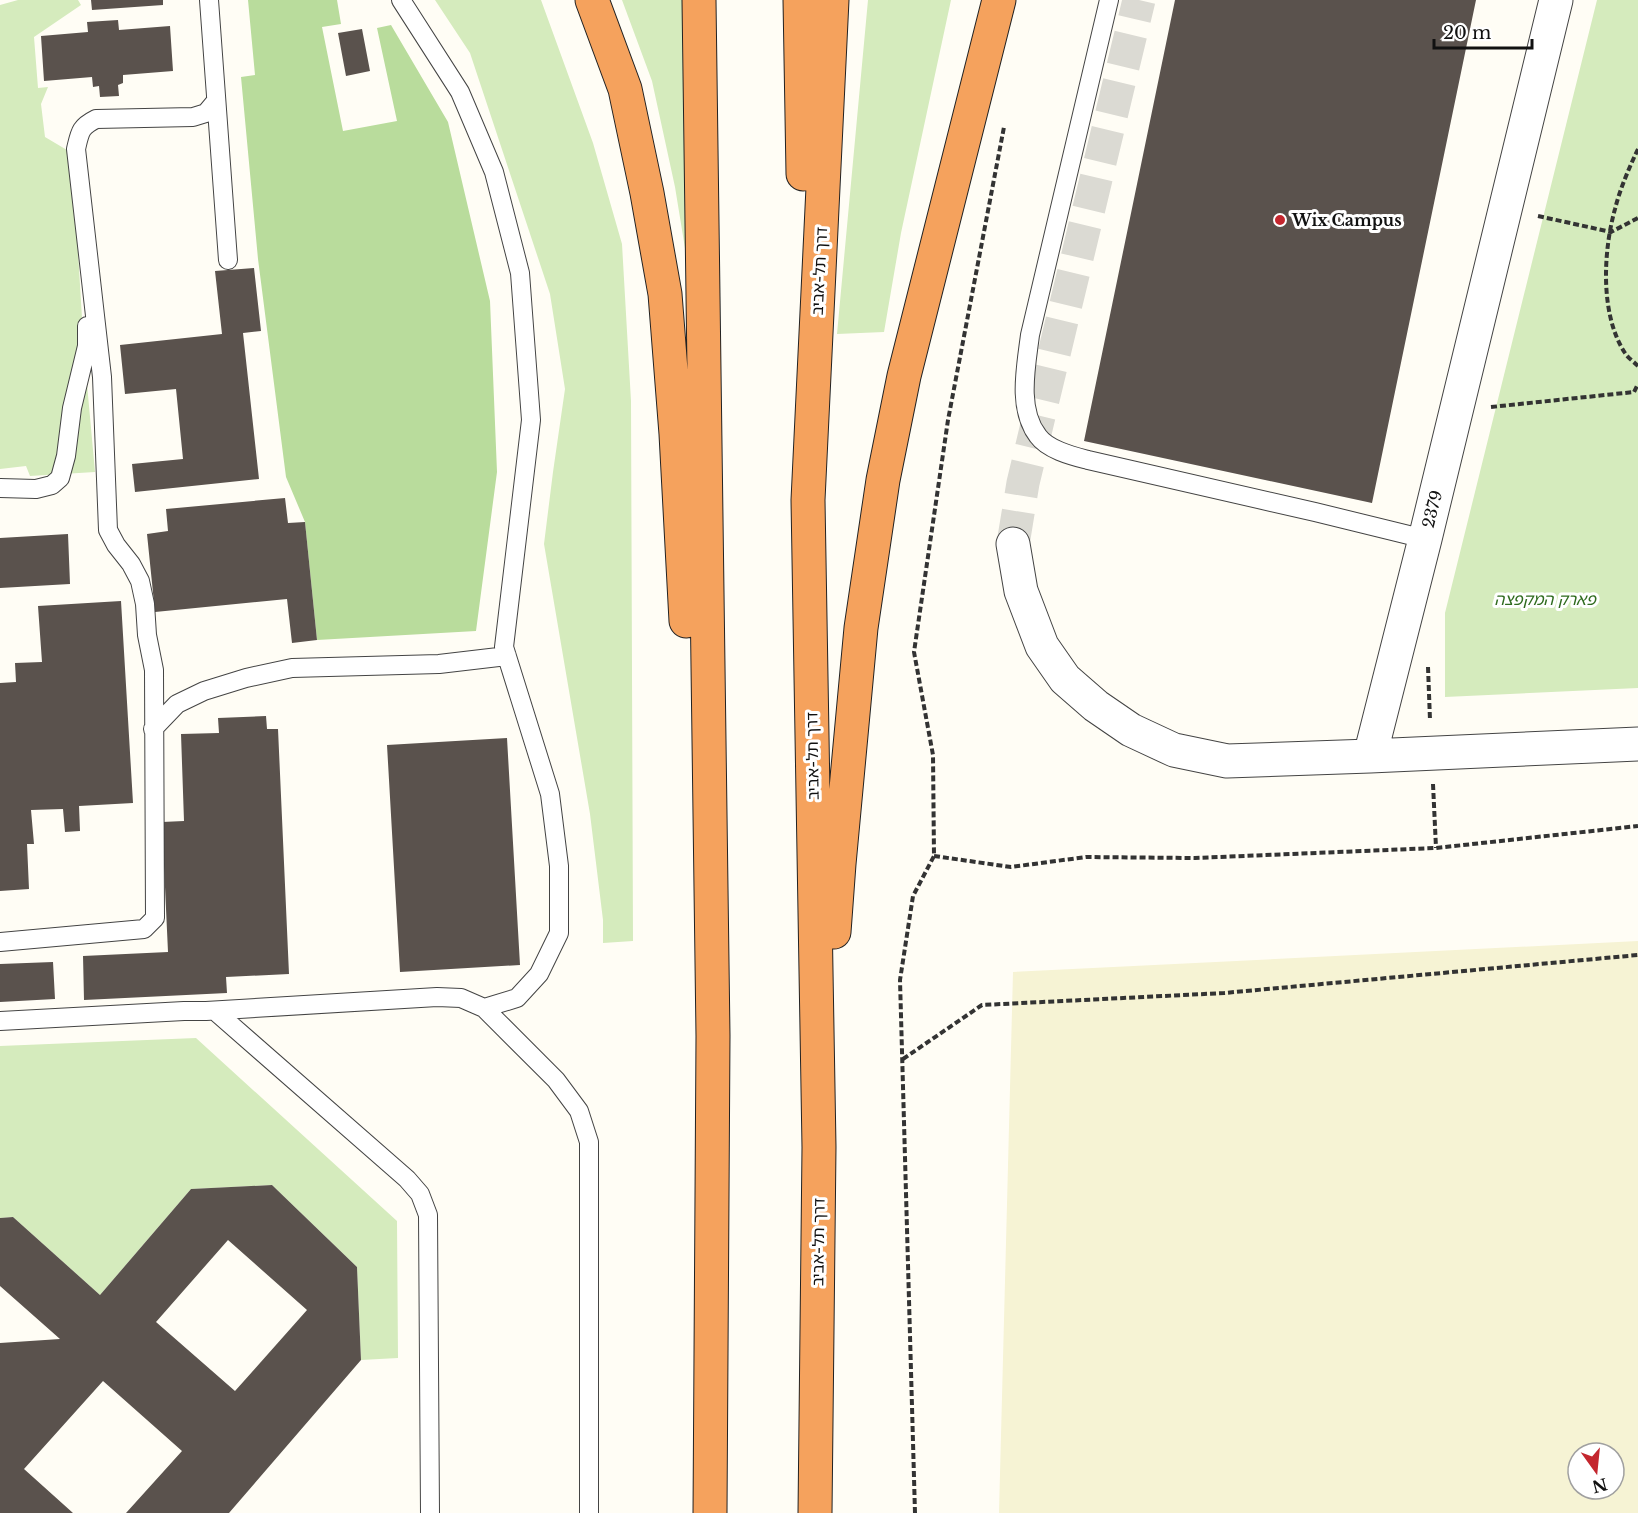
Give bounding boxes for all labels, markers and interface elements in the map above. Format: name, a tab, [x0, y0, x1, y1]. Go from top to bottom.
scale bar	[1434, 12, 1532, 50]
text: 20 m	[1443, 22, 1491, 44]
place label: Wix Campus	[1291, 210, 1402, 230]
marker: Wix Campus	[1273, 213, 1287, 227]
street label: דרך תל-אביב	[807, 226, 831, 316]
street label: 2379	[1418, 488, 1446, 530]
park label: פארק המקפצה	[1494, 589, 1597, 609]
street label: דרך תל-אביב	[801, 711, 823, 800]
street label: דרך תל-אביב	[807, 1197, 829, 1286]
north arrow	[1566, 1441, 1626, 1501]
text: N	[1590, 1474, 1610, 1497]

